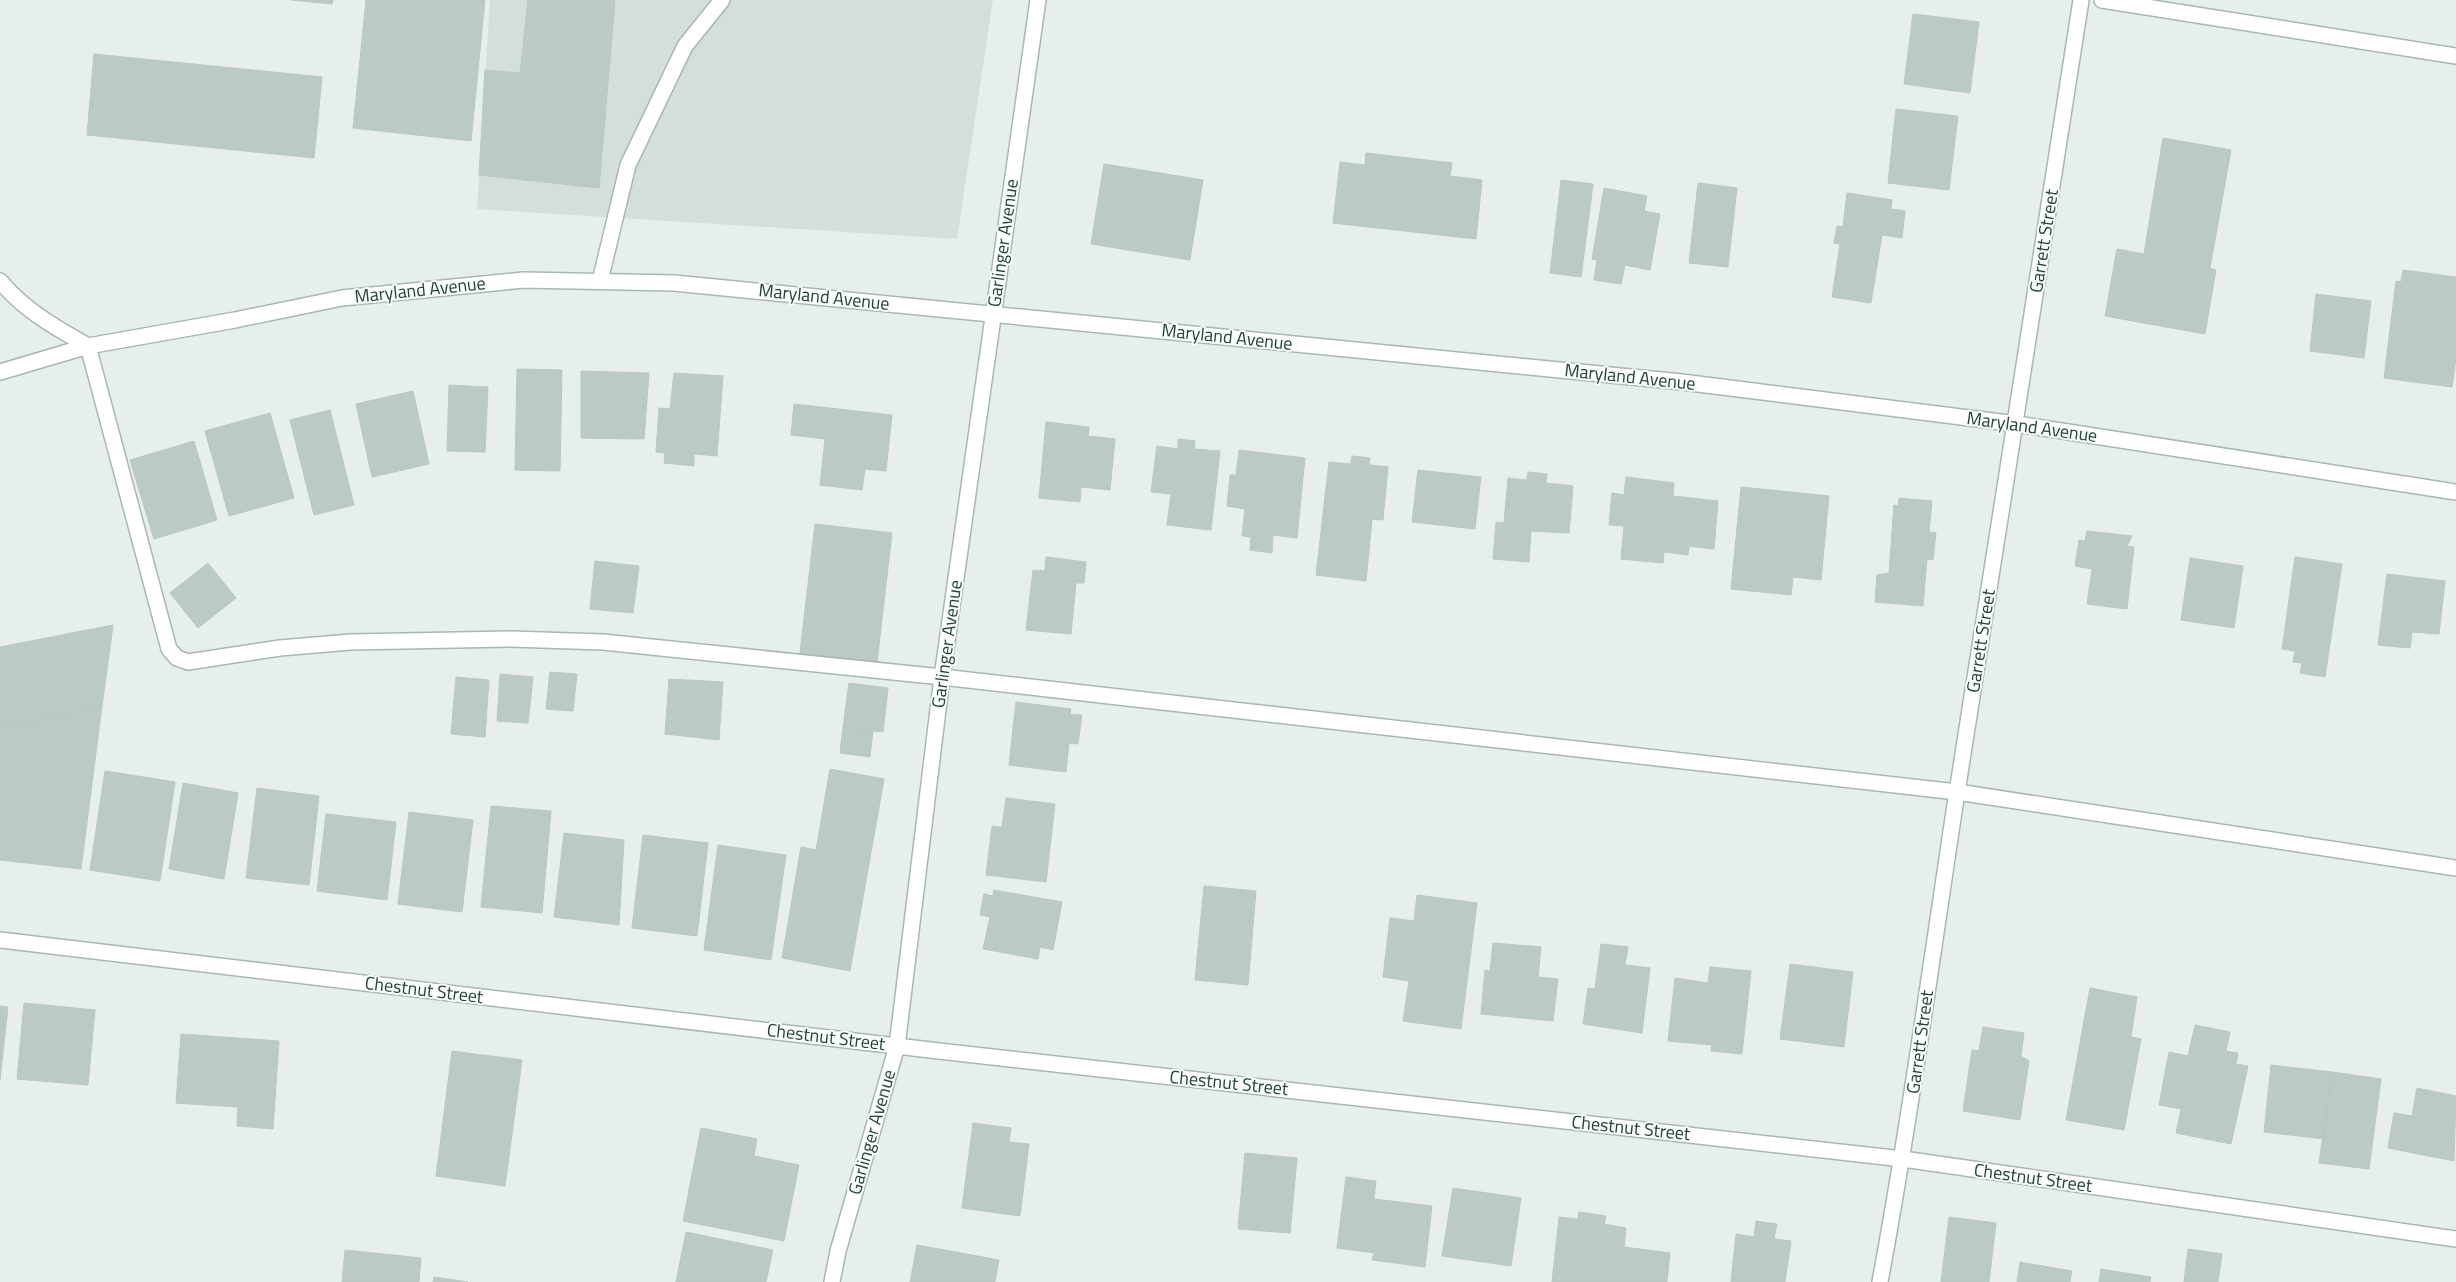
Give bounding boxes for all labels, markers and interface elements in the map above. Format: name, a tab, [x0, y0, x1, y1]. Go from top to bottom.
street label: Garlinger Avenue	[980, 177, 1025, 309]
street label: Garrett Street	[2022, 187, 2065, 295]
street label: Maryland Avenue	[353, 269, 487, 310]
street label: Maryland Avenue	[757, 276, 891, 317]
street label: Maryland Avenue	[1160, 316, 1294, 357]
street label: Maryland Avenue	[1563, 356, 1697, 397]
street label: Maryland Avenue	[1965, 404, 2099, 449]
street label: Garlinger Avenue	[924, 578, 969, 710]
street label: Garrett Street	[1959, 587, 2002, 695]
street label: Chestnut Street	[363, 969, 486, 1010]
street label: Garrett Street	[1899, 988, 1940, 1096]
street label: Chestnut Street	[765, 1016, 888, 1057]
street label: Chestnut Street	[1168, 1063, 1290, 1102]
street label: Garlinger Avenue	[841, 1066, 902, 1198]
street label: Chestnut Street	[1570, 1108, 1692, 1147]
street label: Chestnut Street	[1972, 1156, 2095, 1199]

